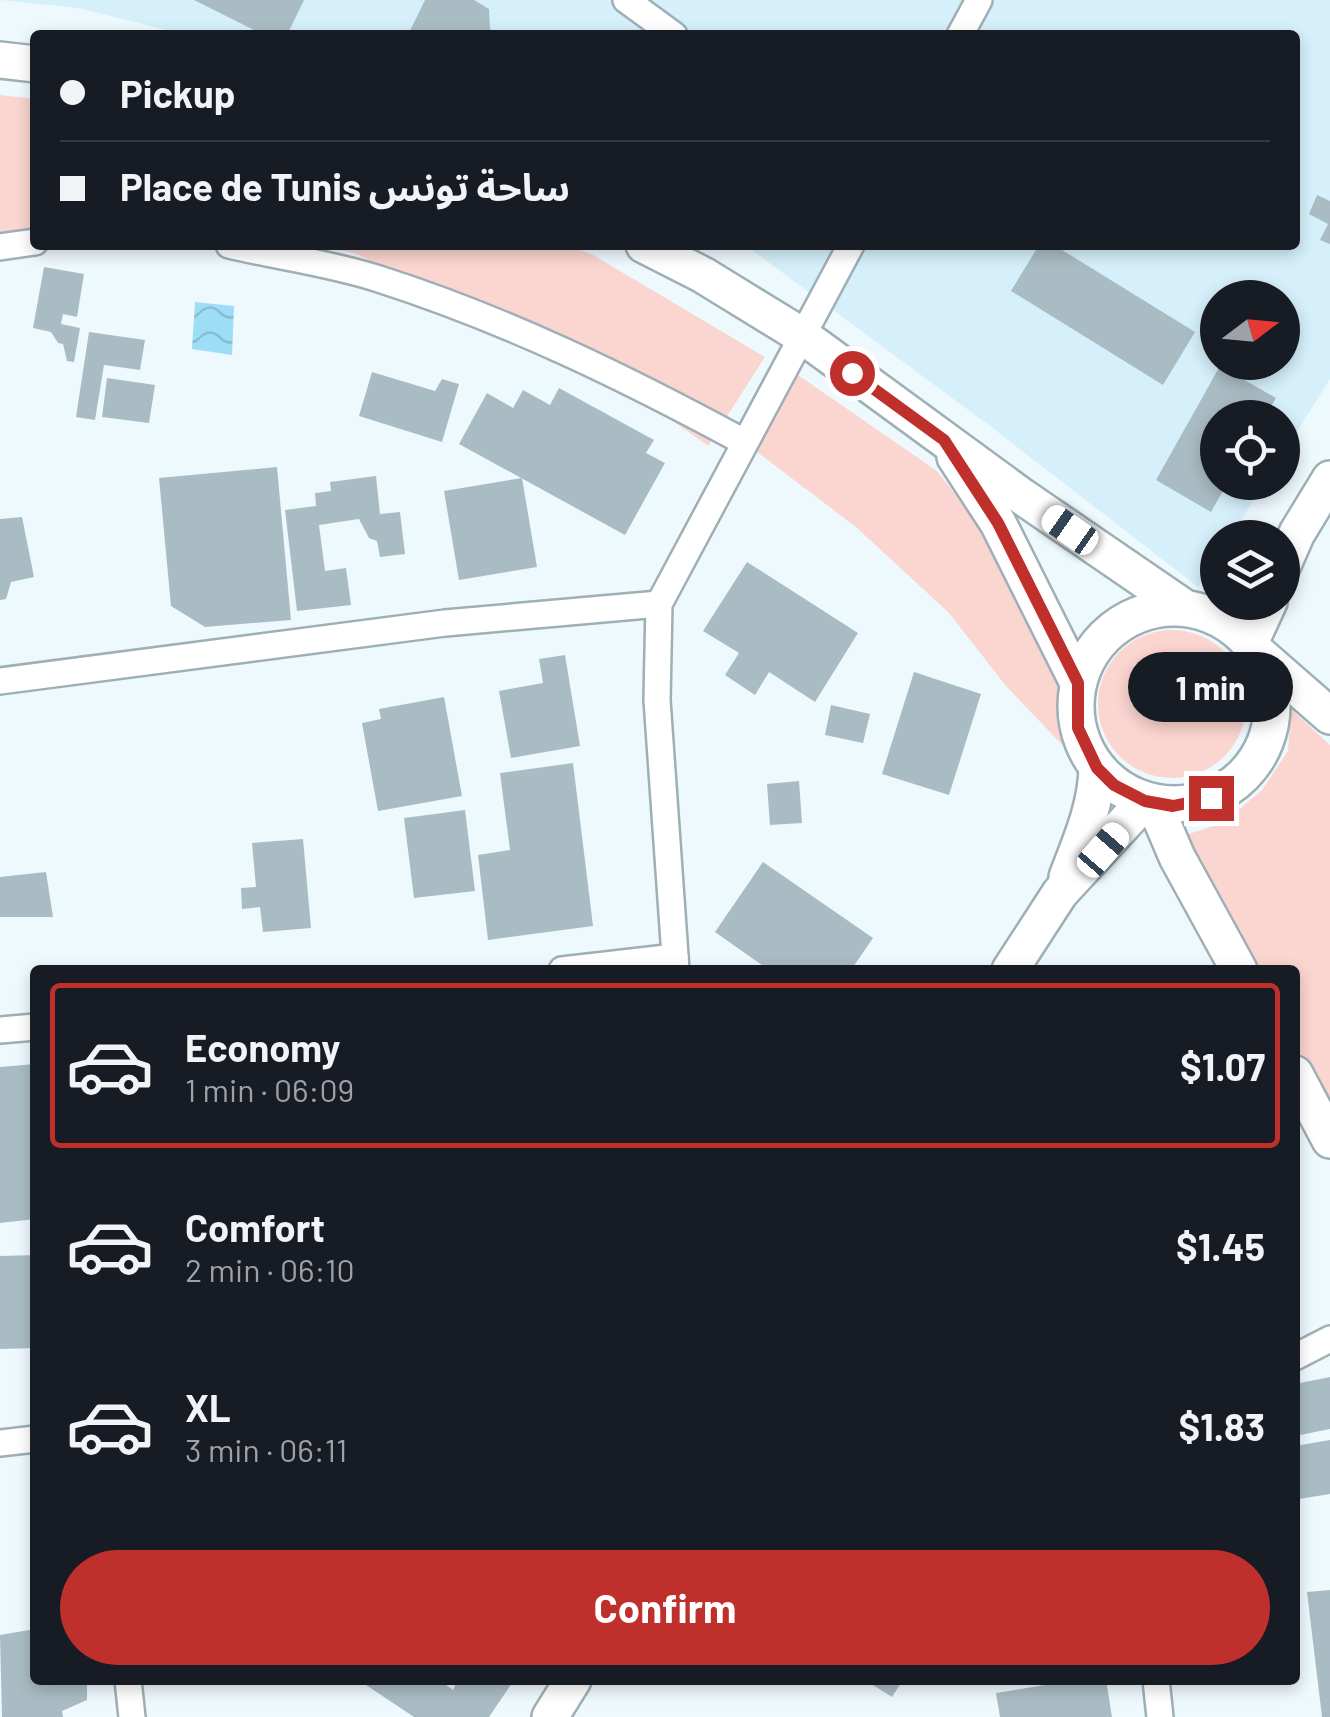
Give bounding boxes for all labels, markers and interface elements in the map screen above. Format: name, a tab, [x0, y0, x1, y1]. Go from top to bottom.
text: Pickup	[120, 70, 235, 116]
text: Place de Tunis ساحة تونس	[120, 163, 570, 209]
north arrow	[1200, 280, 1300, 380]
map controls	[1200, 280, 1300, 620]
route start	[830, 351, 875, 396]
button: locate	[1200, 400, 1300, 500]
car	[1037, 501, 1103, 559]
button: layers	[1200, 520, 1300, 620]
callout: 1 min	[1128, 653, 1294, 723]
text: 1 min	[1175, 668, 1246, 706]
route end	[1189, 776, 1234, 821]
car	[1072, 818, 1134, 882]
icon: car	[65, 1021, 155, 1111]
text: Economy	[185, 1024, 340, 1070]
text: $1.07	[1180, 1043, 1265, 1089]
text: 1 min · 06:09	[185, 1070, 354, 1108]
icon: car	[65, 1201, 155, 1291]
text: Comfort	[185, 1204, 325, 1250]
text: $1.45	[1176, 1223, 1265, 1269]
text: 2 min · 06:10	[185, 1250, 355, 1288]
icon: car	[65, 1381, 155, 1471]
text: XL	[185, 1384, 231, 1430]
text: $1.83	[1178, 1403, 1265, 1449]
text: 3 min · 06:11	[185, 1430, 347, 1468]
button: Confirm	[60, 1550, 1270, 1665]

